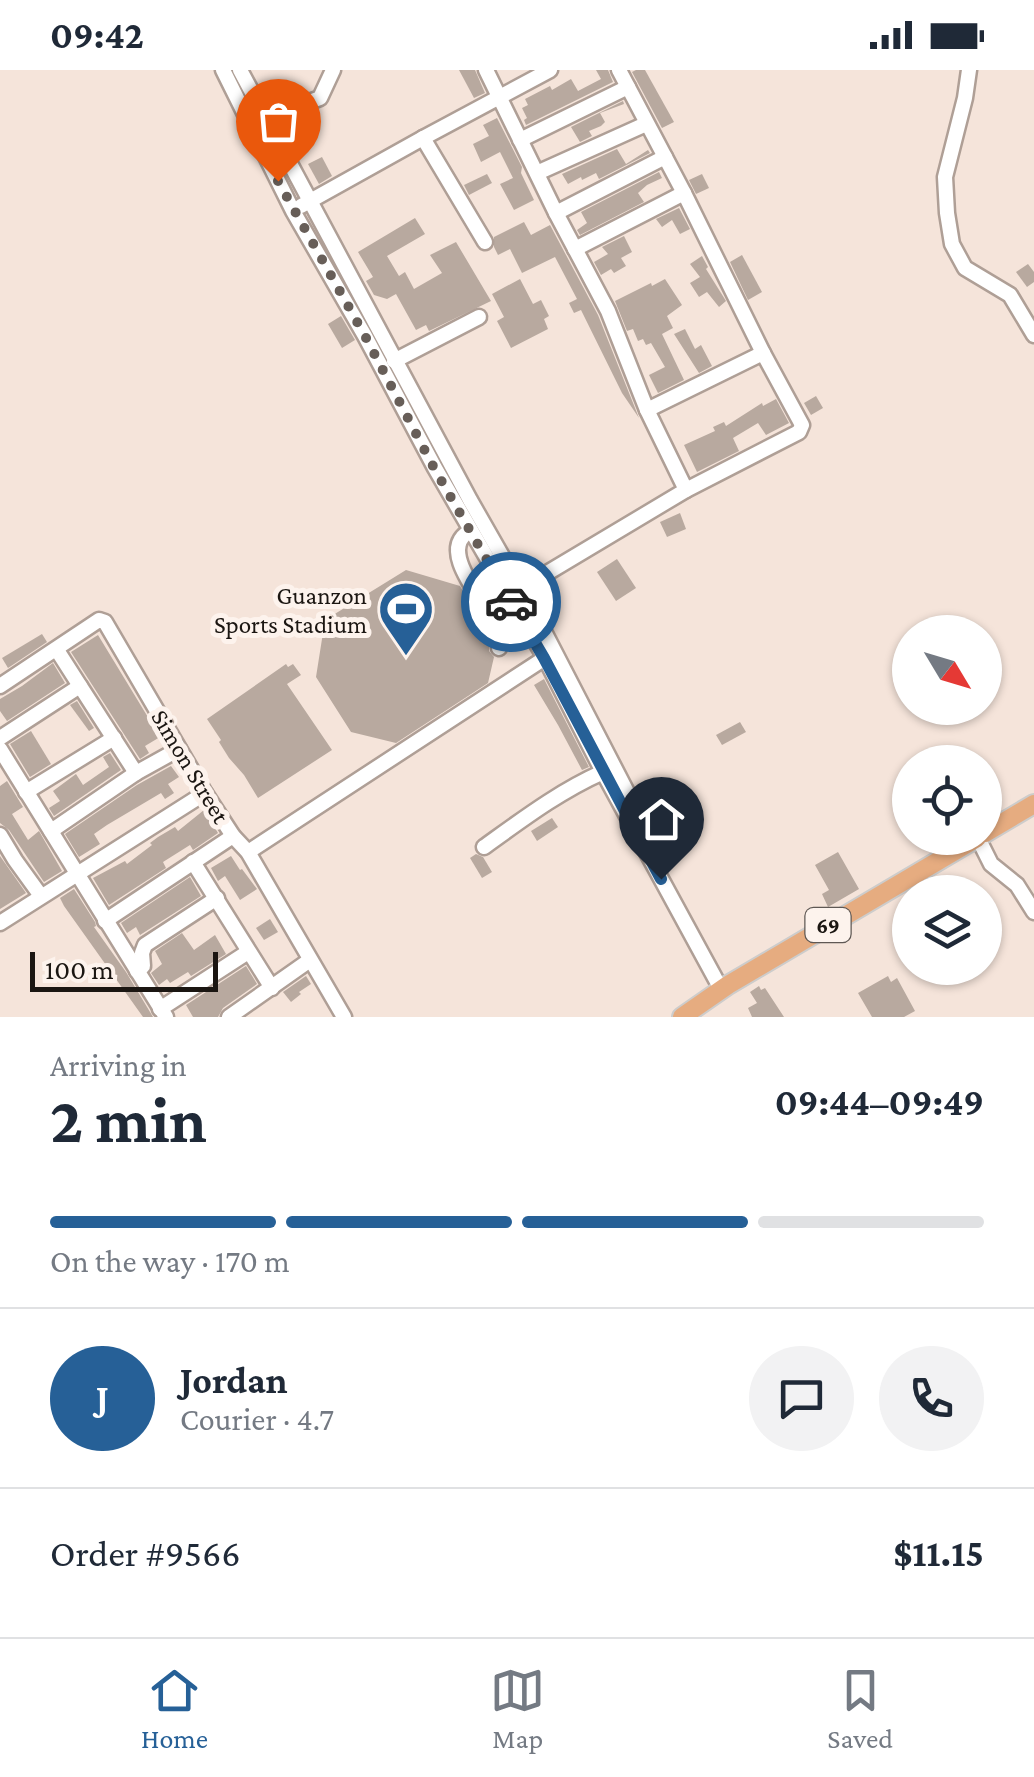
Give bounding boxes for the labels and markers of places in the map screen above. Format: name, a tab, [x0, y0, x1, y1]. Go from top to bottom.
pin	[236, 79, 321, 182]
sports icon: Guanzon Sports Stadium	[376, 579, 436, 658]
place label: Guanzon Sports Stadium	[214, 582, 367, 639]
pin	[619, 777, 704, 880]

